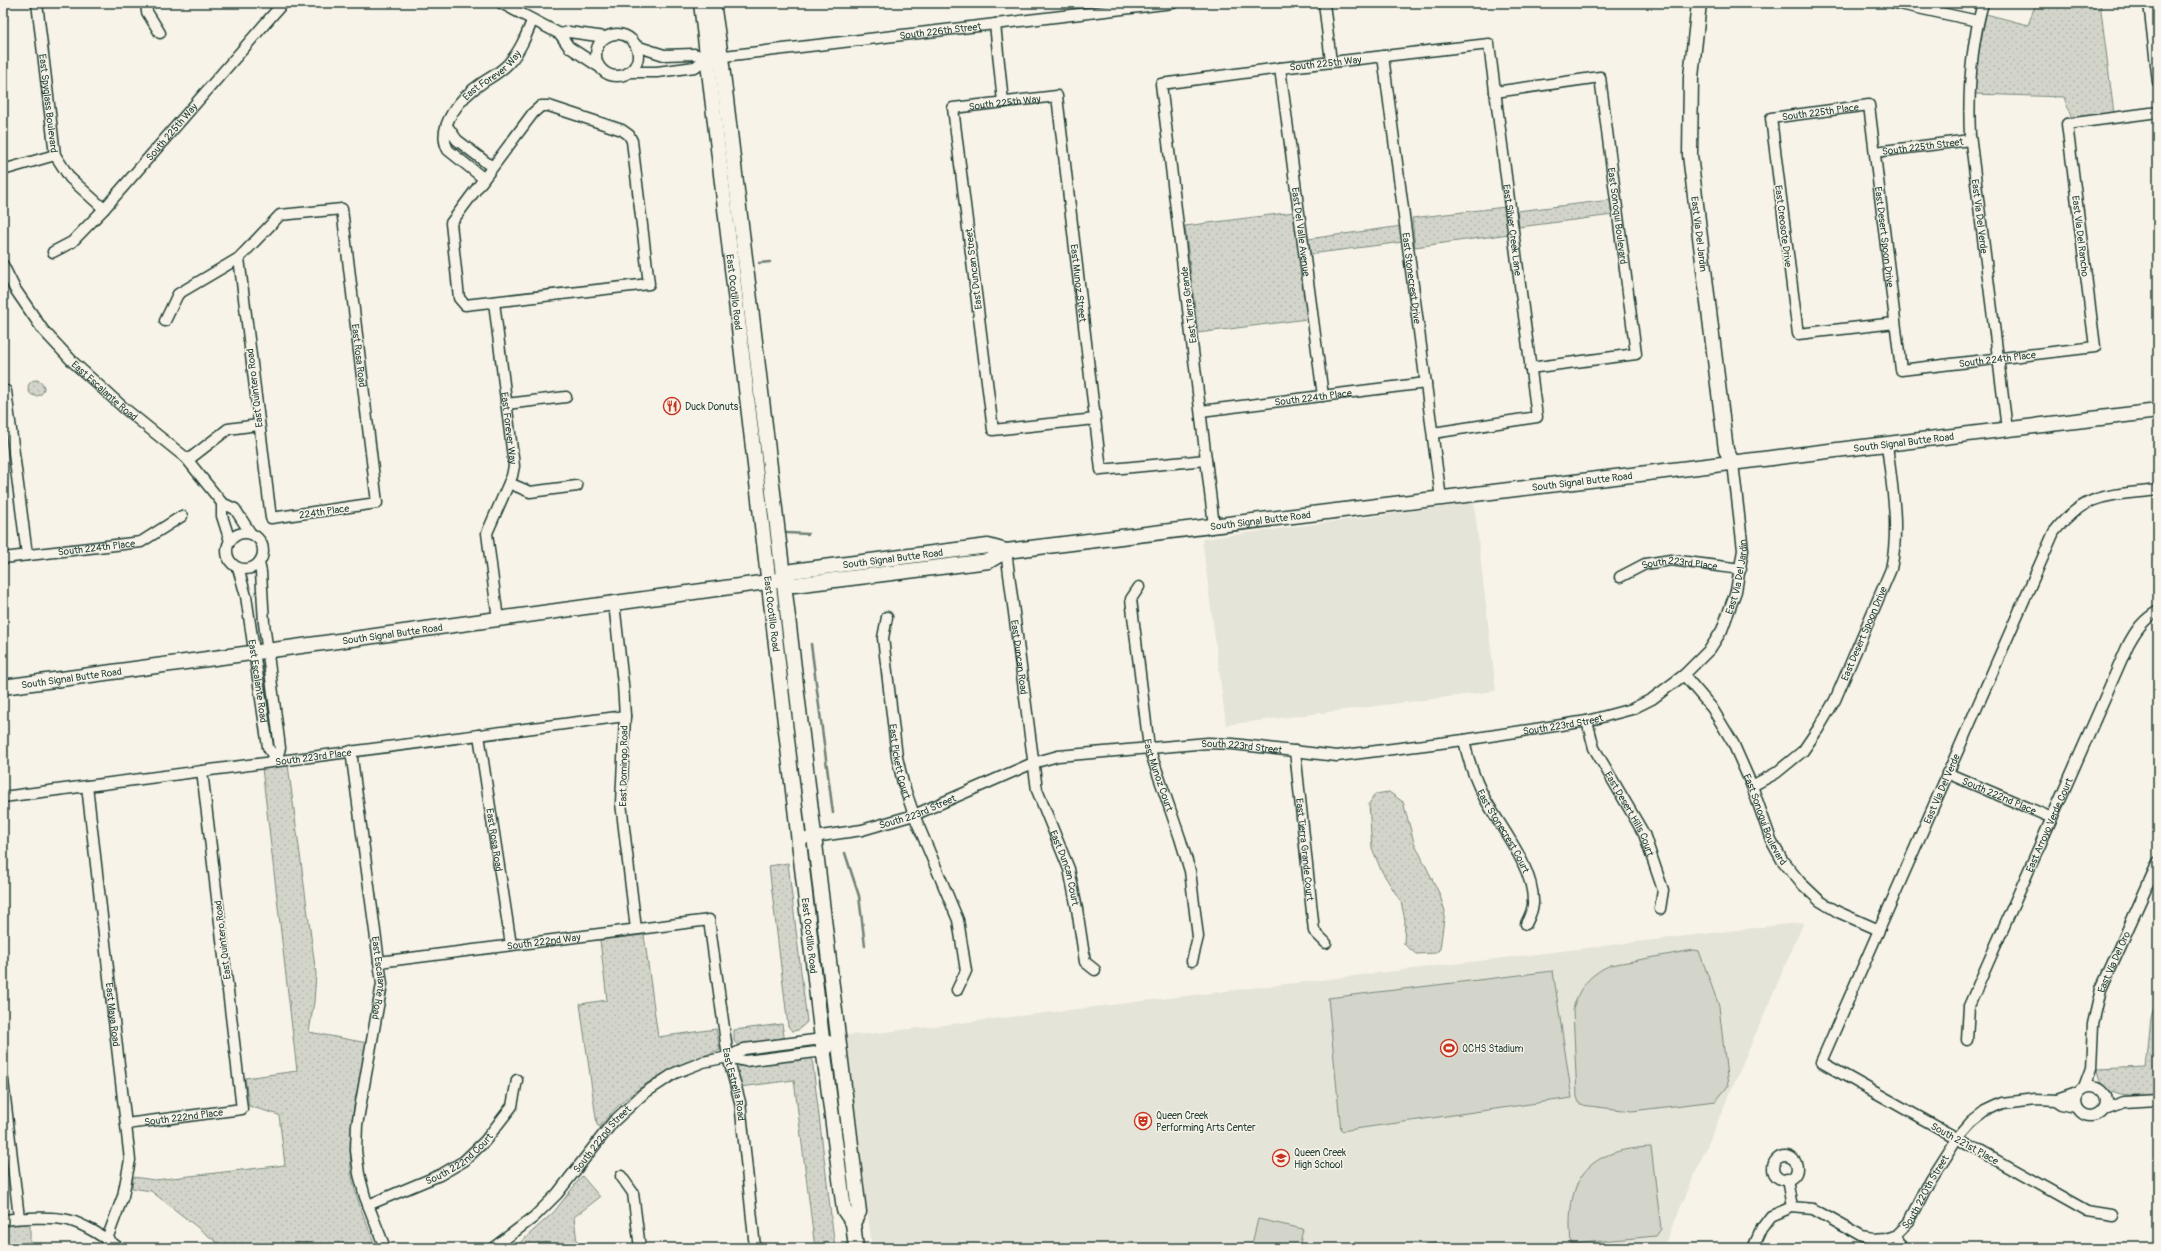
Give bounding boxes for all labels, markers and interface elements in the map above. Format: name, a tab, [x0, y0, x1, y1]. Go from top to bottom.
street label: South 226th Street	[899, 21, 983, 42]
street label: East Forever Way	[460, 48, 524, 103]
street label: East Spyglass Boulevard	[36, 53, 60, 154]
street label: South 225th Way	[1289, 54, 1363, 74]
street label: South 225th Way	[968, 93, 1042, 113]
street label: South 225th Way	[144, 101, 201, 163]
street label: South 225th Place	[1781, 101, 1860, 123]
street label: South 225th Street	[1881, 136, 1965, 158]
street label: East Sonoqui Boulevard	[1605, 167, 1629, 265]
street label: East Via Del Verde	[1969, 178, 1990, 254]
street label: East Silver Creek Lane	[1500, 184, 1524, 276]
street label: East Creosote Drive	[1772, 184, 1794, 268]
street label: East Desert Spoon Drive	[1872, 186, 1896, 288]
street label: East Del Valle Avenue	[1289, 187, 1312, 277]
street label: East Via Del Rancho	[2069, 195, 2091, 278]
street label: East Via Del Jardin	[1688, 196, 1709, 273]
street label: East Duncan Street	[963, 227, 985, 310]
street label: East Stonecrest Drive	[1399, 232, 1423, 325]
street label: East Munoz Street	[1068, 243, 1089, 324]
street label: East Ocotillo Road	[723, 254, 744, 331]
street label: East Tierra Grande	[1178, 266, 1200, 344]
street label: East Rosa Road	[349, 323, 368, 388]
street label: East Quintero Road	[244, 348, 266, 428]
street label: South 224th Place	[1958, 349, 2037, 370]
street label: East Escalante Road	[69, 359, 140, 424]
street label: South 224th Place	[1274, 387, 1353, 409]
street label: East Forever Way	[498, 392, 519, 466]
restaurant icon: Duck Donuts	[662, 396, 682, 416]
place label: Duck Donuts	[685, 401, 739, 413]
street label: South Signal Butte Road	[1853, 431, 1955, 455]
street label: South Signal Butte Road	[1531, 470, 1633, 494]
street label: 224th Place	[298, 503, 350, 521]
street label: South Signal Butte Road	[1210, 509, 1312, 533]
street label: South 224th Place	[57, 538, 136, 559]
street label: East Via Del Jardin	[1723, 538, 1750, 616]
street label: South Signal Butte Road	[842, 547, 944, 572]
street label: South 223rd Place	[1640, 555, 1718, 573]
street label: East Ocotillo Road	[761, 575, 782, 653]
street label: East Desert Spoon Drive	[1839, 585, 1890, 683]
street label: East Duncan Road	[1008, 619, 1030, 695]
street label: South Signal Butte Road	[341, 622, 444, 647]
street label: East Escalante Road	[245, 639, 269, 724]
street label: South Signal Butte Road	[20, 666, 123, 691]
street label: South 223rd Street	[1522, 712, 1605, 738]
street label: East Pickett Court	[886, 723, 913, 802]
street label: East Domingo Road	[617, 725, 631, 807]
street label: East Munoz Court	[1141, 738, 1176, 814]
street label: South 223rd Street	[1201, 738, 1284, 757]
street label: South 223rd Place	[275, 747, 352, 768]
street label: East Via Del Verde	[1922, 752, 1963, 826]
street label: East Desert Hills Court	[1602, 769, 1656, 859]
street label: East Sonoqui Boulevard	[1740, 772, 1789, 868]
street label: South 222nd Place	[1960, 775, 2038, 818]
street label: East Arroyo Verde Court	[2024, 775, 2076, 874]
street label: East Stonecrest Court	[1474, 788, 1532, 876]
street label: South 223rd Street	[878, 792, 959, 832]
street label: East Tierra Grande Court	[1293, 798, 1316, 903]
street label: East Rosa Road	[483, 808, 505, 872]
street label: East Duncan Court	[1047, 829, 1081, 908]
street label: East Ocotillo Road	[799, 897, 819, 974]
street label: East Quintero Road	[212, 900, 234, 980]
street label: East Via Del Oro	[2095, 929, 2133, 994]
street label: South 222nd Way	[506, 931, 582, 953]
street label: East Escalante Road	[369, 936, 387, 1020]
street label: East Maya Road	[103, 982, 122, 1047]
sports icon: QCHS Stadium	[1439, 1038, 1459, 1058]
place label: QCHS Stadium	[1462, 1043, 1524, 1055]
street label: East Estrella Road	[720, 1047, 747, 1122]
street label: South 222nd Street	[571, 1103, 634, 1175]
street label: South 222nd Place	[144, 1107, 224, 1129]
place label: Queen Creek Performing Arts Center	[1156, 1110, 1256, 1134]
theatre icon: Queen Creek Performing Arts Center	[1133, 1111, 1153, 1131]
street label: South 221st Place	[1929, 1120, 2000, 1167]
street label: South 222nd Court	[424, 1130, 496, 1187]
place label: Queen Creek High School	[1294, 1147, 1347, 1171]
school or university icon: Queen Creek High School	[1271, 1148, 1291, 1168]
street label: South 220th Street	[1900, 1152, 1952, 1232]

